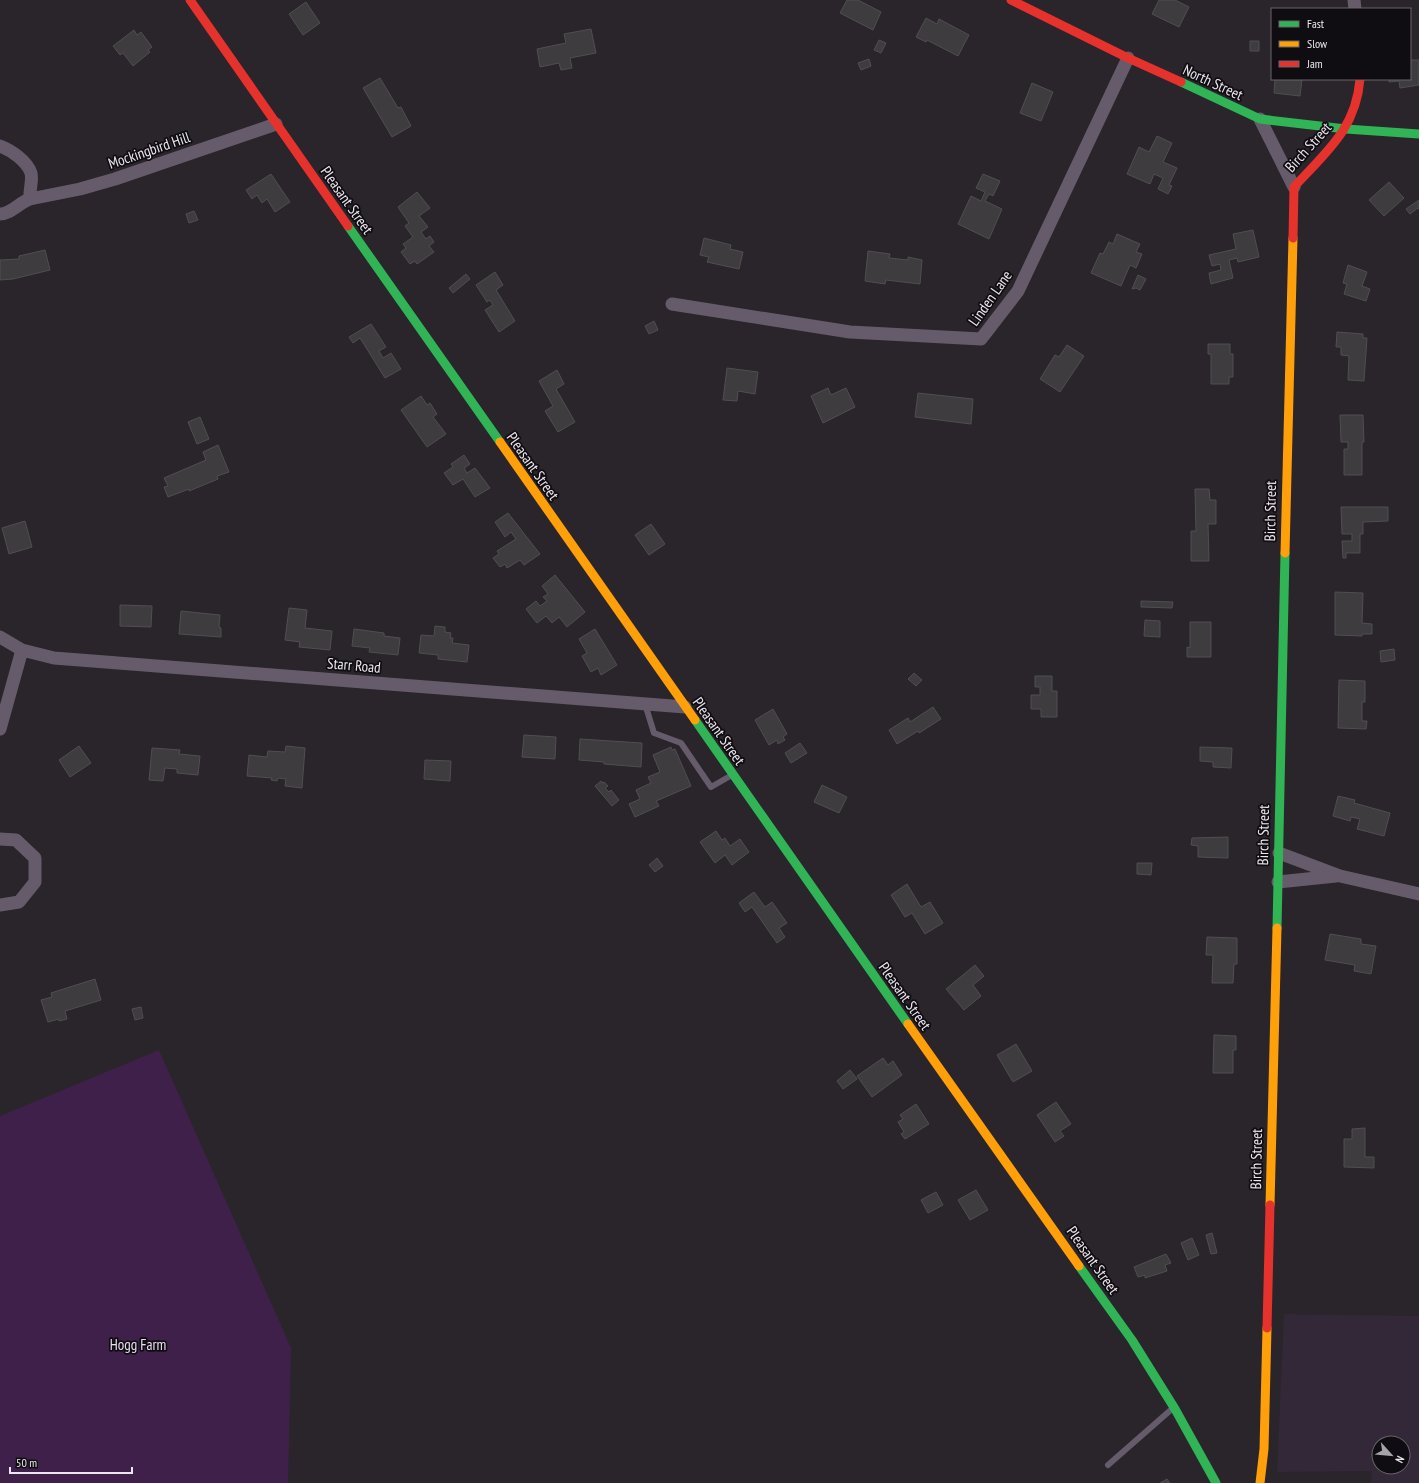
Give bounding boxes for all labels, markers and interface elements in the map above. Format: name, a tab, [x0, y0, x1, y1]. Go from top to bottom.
legend	[1271, 8, 1411, 80]
text: Fast	[1307, 16, 1325, 31]
text: Slow	[1307, 36, 1328, 51]
text: Jam	[1306, 56, 1323, 71]
street label: North Street	[1180, 60, 1246, 104]
street label: Birch Street	[1281, 118, 1335, 176]
street label: Mockingbird Hill	[106, 127, 193, 173]
street label: Pleasant Street	[317, 162, 377, 238]
street label: Linden Lane	[964, 267, 1016, 329]
street label: Pleasant Street	[503, 428, 563, 504]
street label: Birch Street	[1260, 481, 1280, 541]
street label: Starr Road	[327, 653, 381, 677]
street label: Pleasant Street	[689, 693, 749, 769]
street label: Birch Street	[1253, 805, 1273, 865]
street label: Pleasant Street	[875, 958, 935, 1034]
street label: Birch Street	[1246, 1129, 1266, 1189]
street label: Pleasant Street	[1063, 1222, 1123, 1298]
park label: Hogg Farm	[110, 1335, 166, 1354]
north arrow	[1371, 1435, 1411, 1475]
scale bar	[10, 1449, 132, 1475]
text: N	[1392, 1454, 1407, 1465]
text: 50 m	[16, 1455, 37, 1470]

